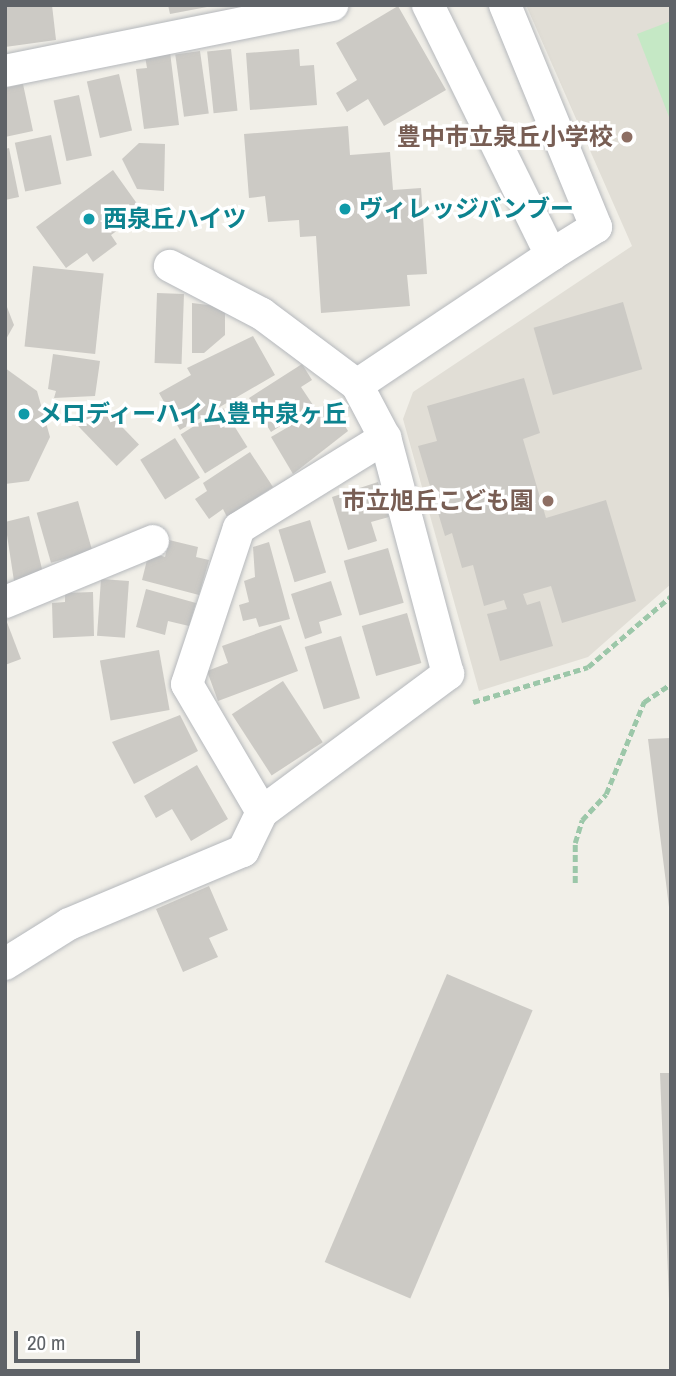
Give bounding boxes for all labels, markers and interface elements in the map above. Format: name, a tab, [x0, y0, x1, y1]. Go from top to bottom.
place label: 豊中市立泉丘小学校	[397, 123, 613, 151]
marker: 豊中市立泉丘小学校	[619, 129, 635, 145]
place label: ヴィレッジバンブー	[359, 195, 575, 223]
marker: ヴィレッジバンブー	[337, 201, 353, 217]
place label: 西泉丘ハイツ	[103, 205, 247, 233]
marker: 西泉丘ハイツ	[81, 211, 97, 227]
place label: メロディーハイム豊中泉ヶ丘	[38, 400, 350, 428]
marker: メロディーハイム豊中泉ヶ丘	[16, 406, 32, 422]
place label: 市立旭丘こども園	[342, 487, 534, 515]
marker: 市立旭丘こども園	[540, 493, 556, 509]
scale bar	[18, 1316, 144, 1360]
text: 20 m	[27, 1328, 65, 1357]

